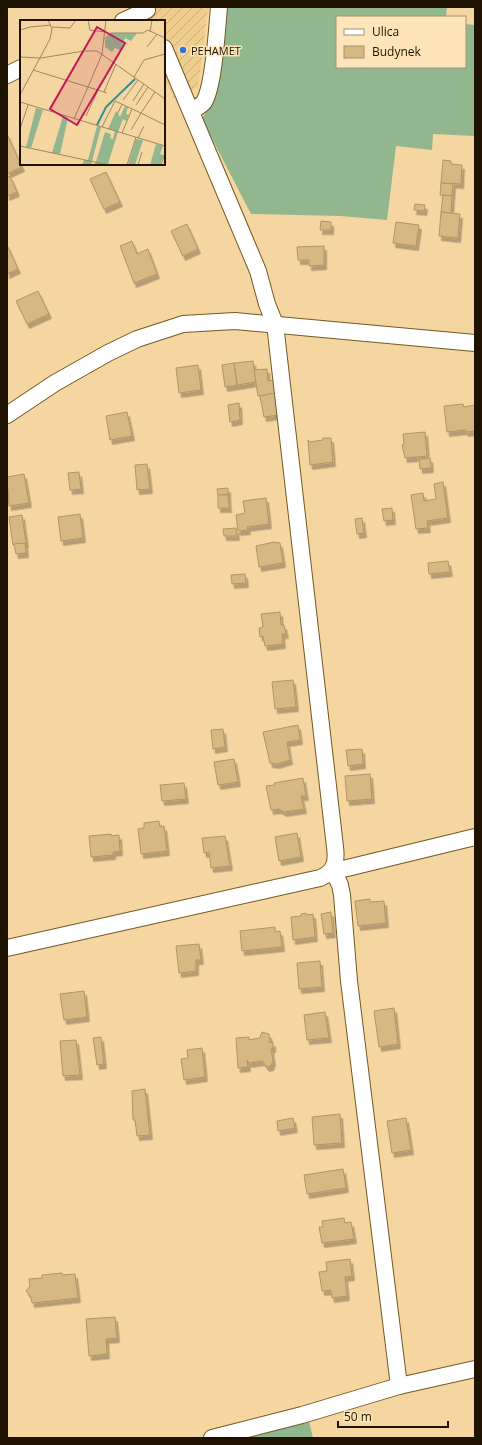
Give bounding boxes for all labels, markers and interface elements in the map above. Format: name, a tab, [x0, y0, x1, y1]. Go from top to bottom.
legend	[336, 16, 466, 68]
inset map	[20, 20, 165, 165]
text: Ulica	[372, 23, 399, 40]
place label: PEHAMET	[191, 43, 241, 58]
text: Budynek	[372, 43, 422, 60]
marker: PEHAMET	[178, 45, 188, 55]
scale bar	[338, 1403, 448, 1429]
text: 50 m	[344, 1408, 372, 1425]

